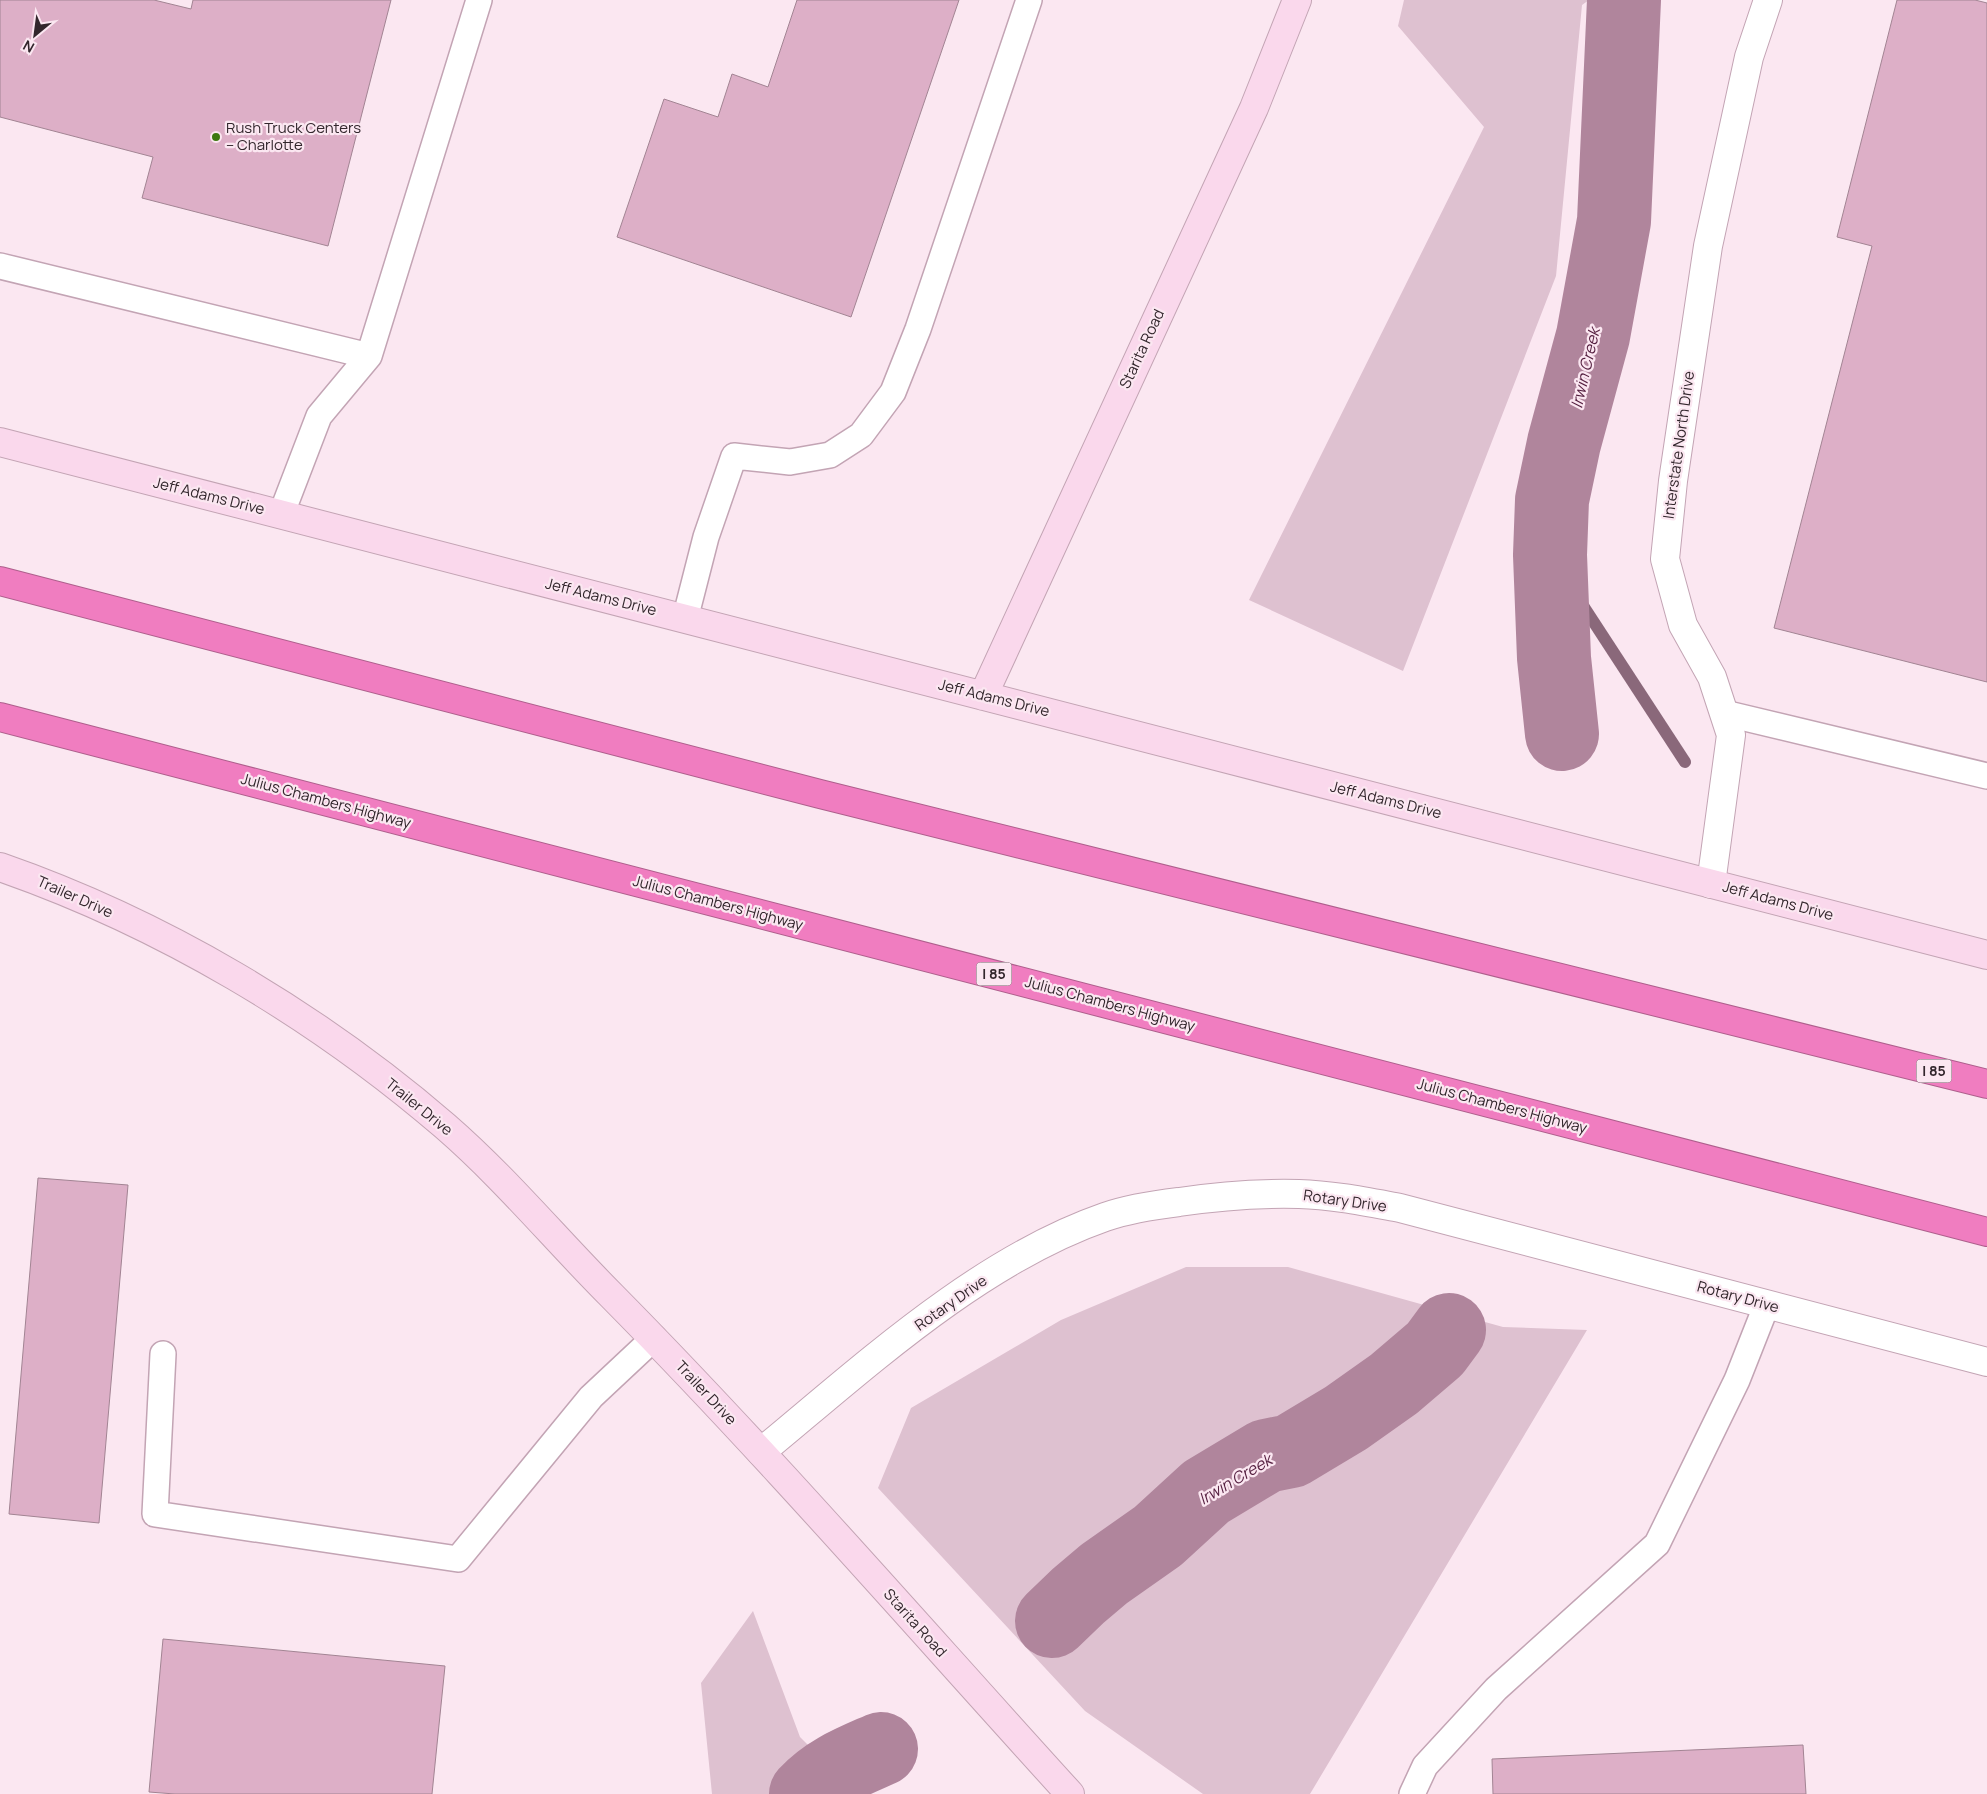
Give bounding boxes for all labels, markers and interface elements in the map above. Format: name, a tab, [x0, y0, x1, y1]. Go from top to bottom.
north arrow	[10, 10, 60, 60]
text: N	[19, 36, 37, 58]
place label: Rush Truck Centers – Charlotte	[226, 117, 361, 155]
marker: Rush Truck Centers – Charlotte	[210, 131, 222, 143]
street label: Starita Road	[1114, 306, 1169, 392]
water label: Irwin Creek	[1565, 324, 1605, 410]
street label: Interstate North Drive	[1658, 369, 1699, 520]
street label: Jeff Adams Drive	[151, 472, 267, 520]
street label: Jeff Adams Drive	[543, 573, 659, 621]
street label: Jeff Adams Drive	[936, 674, 1052, 722]
street label: Julius Chambers Highway	[239, 768, 414, 833]
street label: Jeff Adams Drive	[1328, 776, 1444, 824]
street label: Julius Chambers Highway	[631, 870, 806, 935]
street label: Trailer Drive	[34, 871, 117, 923]
street label: Jeff Adams Drive	[1720, 876, 1836, 925]
road number: I 85	[976, 962, 1012, 986]
street label: Julius Chambers Highway	[1023, 971, 1198, 1036]
road number: I 85	[1916, 1060, 1952, 1082]
street label: Trailer Drive	[381, 1073, 458, 1140]
street label: Julius Chambers Highway	[1415, 1073, 1590, 1138]
street label: Rotary Drive	[1302, 1184, 1388, 1217]
street label: Rotary Drive	[910, 1270, 991, 1335]
street label: Rotary Drive	[1695, 1276, 1782, 1318]
street label: Trailer Drive	[671, 1356, 742, 1430]
water label: Irwin Creek	[1194, 1447, 1278, 1510]
street label: Starita Road	[879, 1584, 952, 1661]

